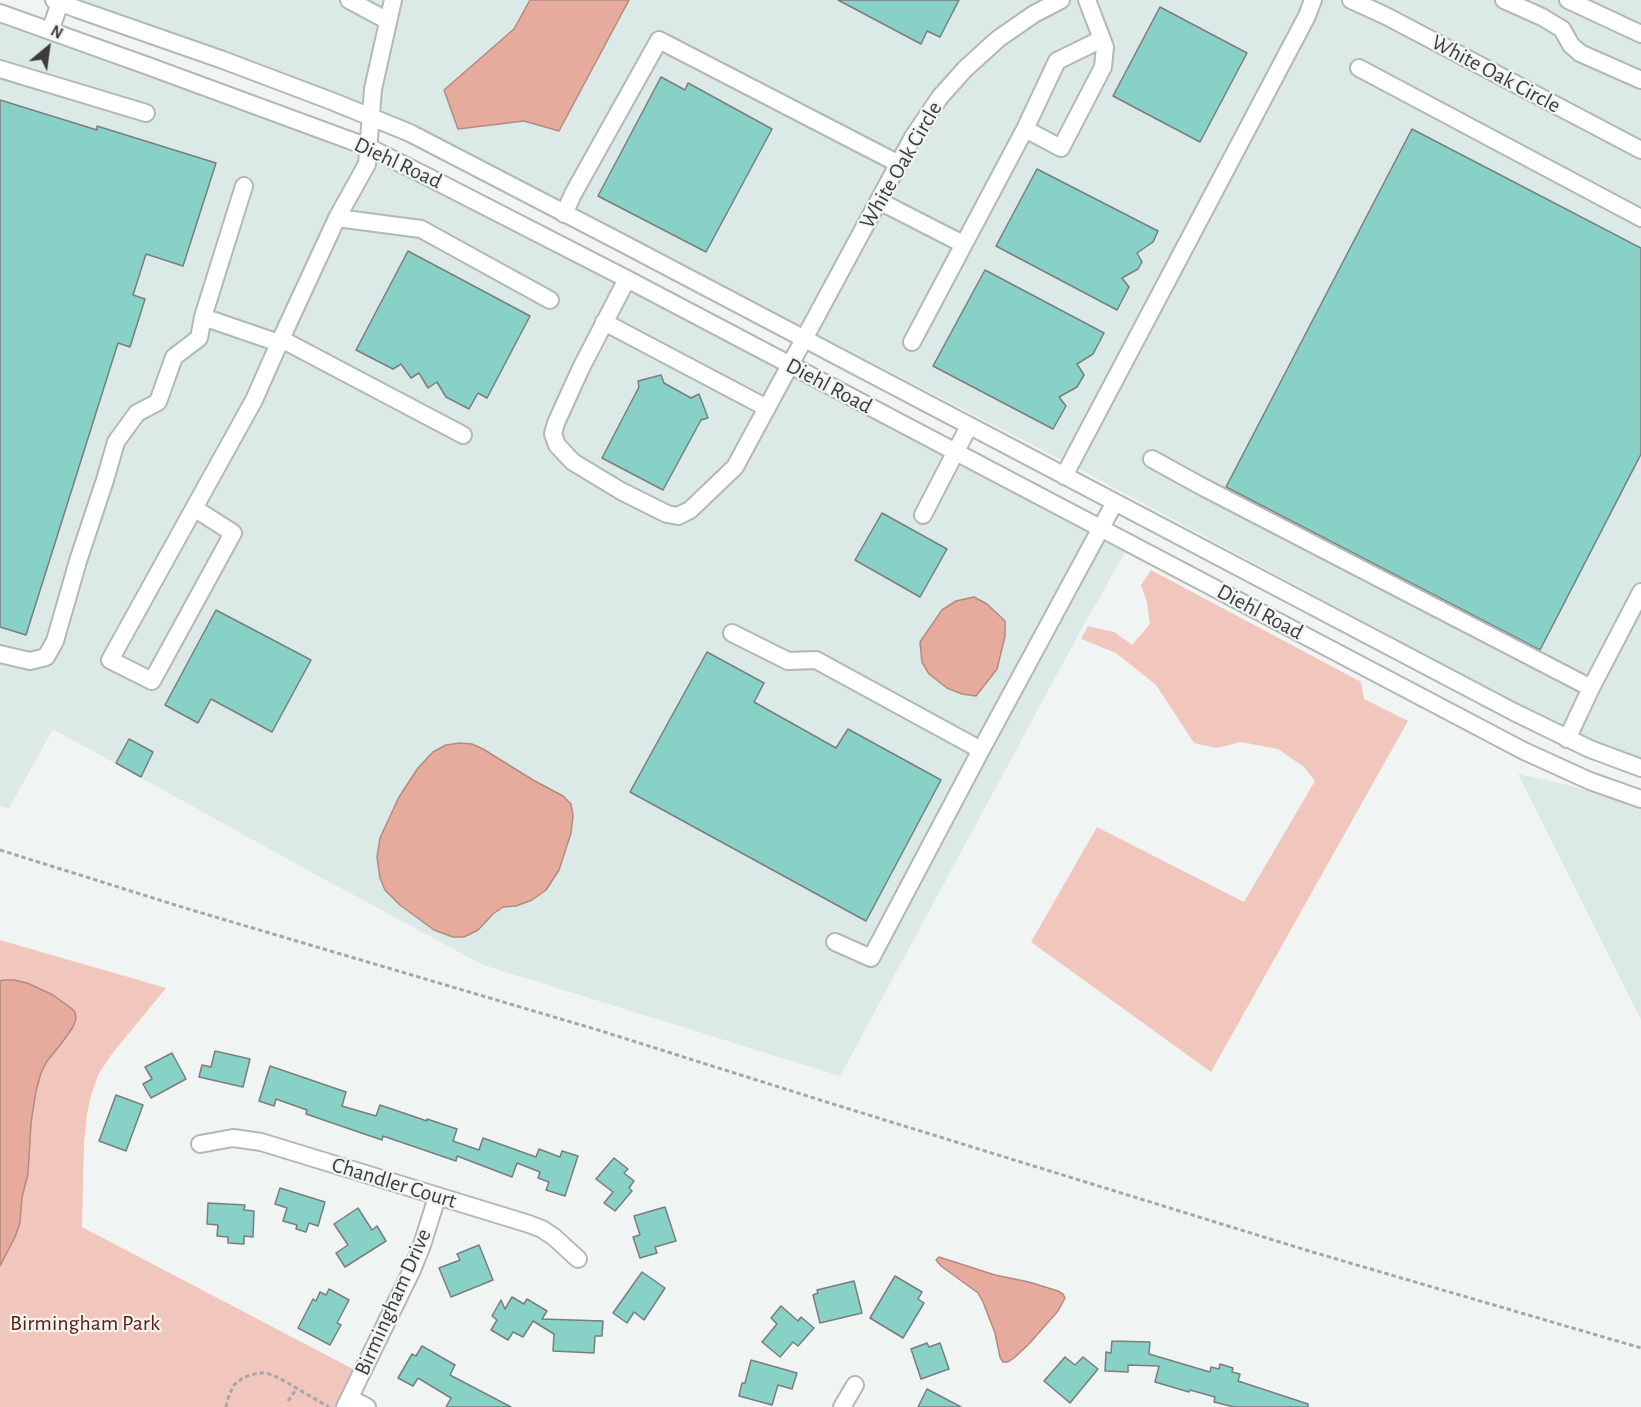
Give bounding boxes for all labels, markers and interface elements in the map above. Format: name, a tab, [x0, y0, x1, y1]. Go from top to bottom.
north arrow	[18, 18, 78, 78]
text: N	[48, 23, 65, 42]
street label: White Oak Circle	[1427, 29, 1565, 119]
street label: White Oak Circle	[854, 97, 948, 233]
street label: Diehl Road	[350, 131, 446, 195]
street label: Diehl Road	[781, 352, 877, 420]
street label: Diehl Road	[1212, 578, 1308, 646]
street label: Chandler Court	[329, 1152, 459, 1214]
street label: Birmingham Drive	[349, 1225, 437, 1379]
park label: Birmingham Park	[10, 1310, 160, 1336]

